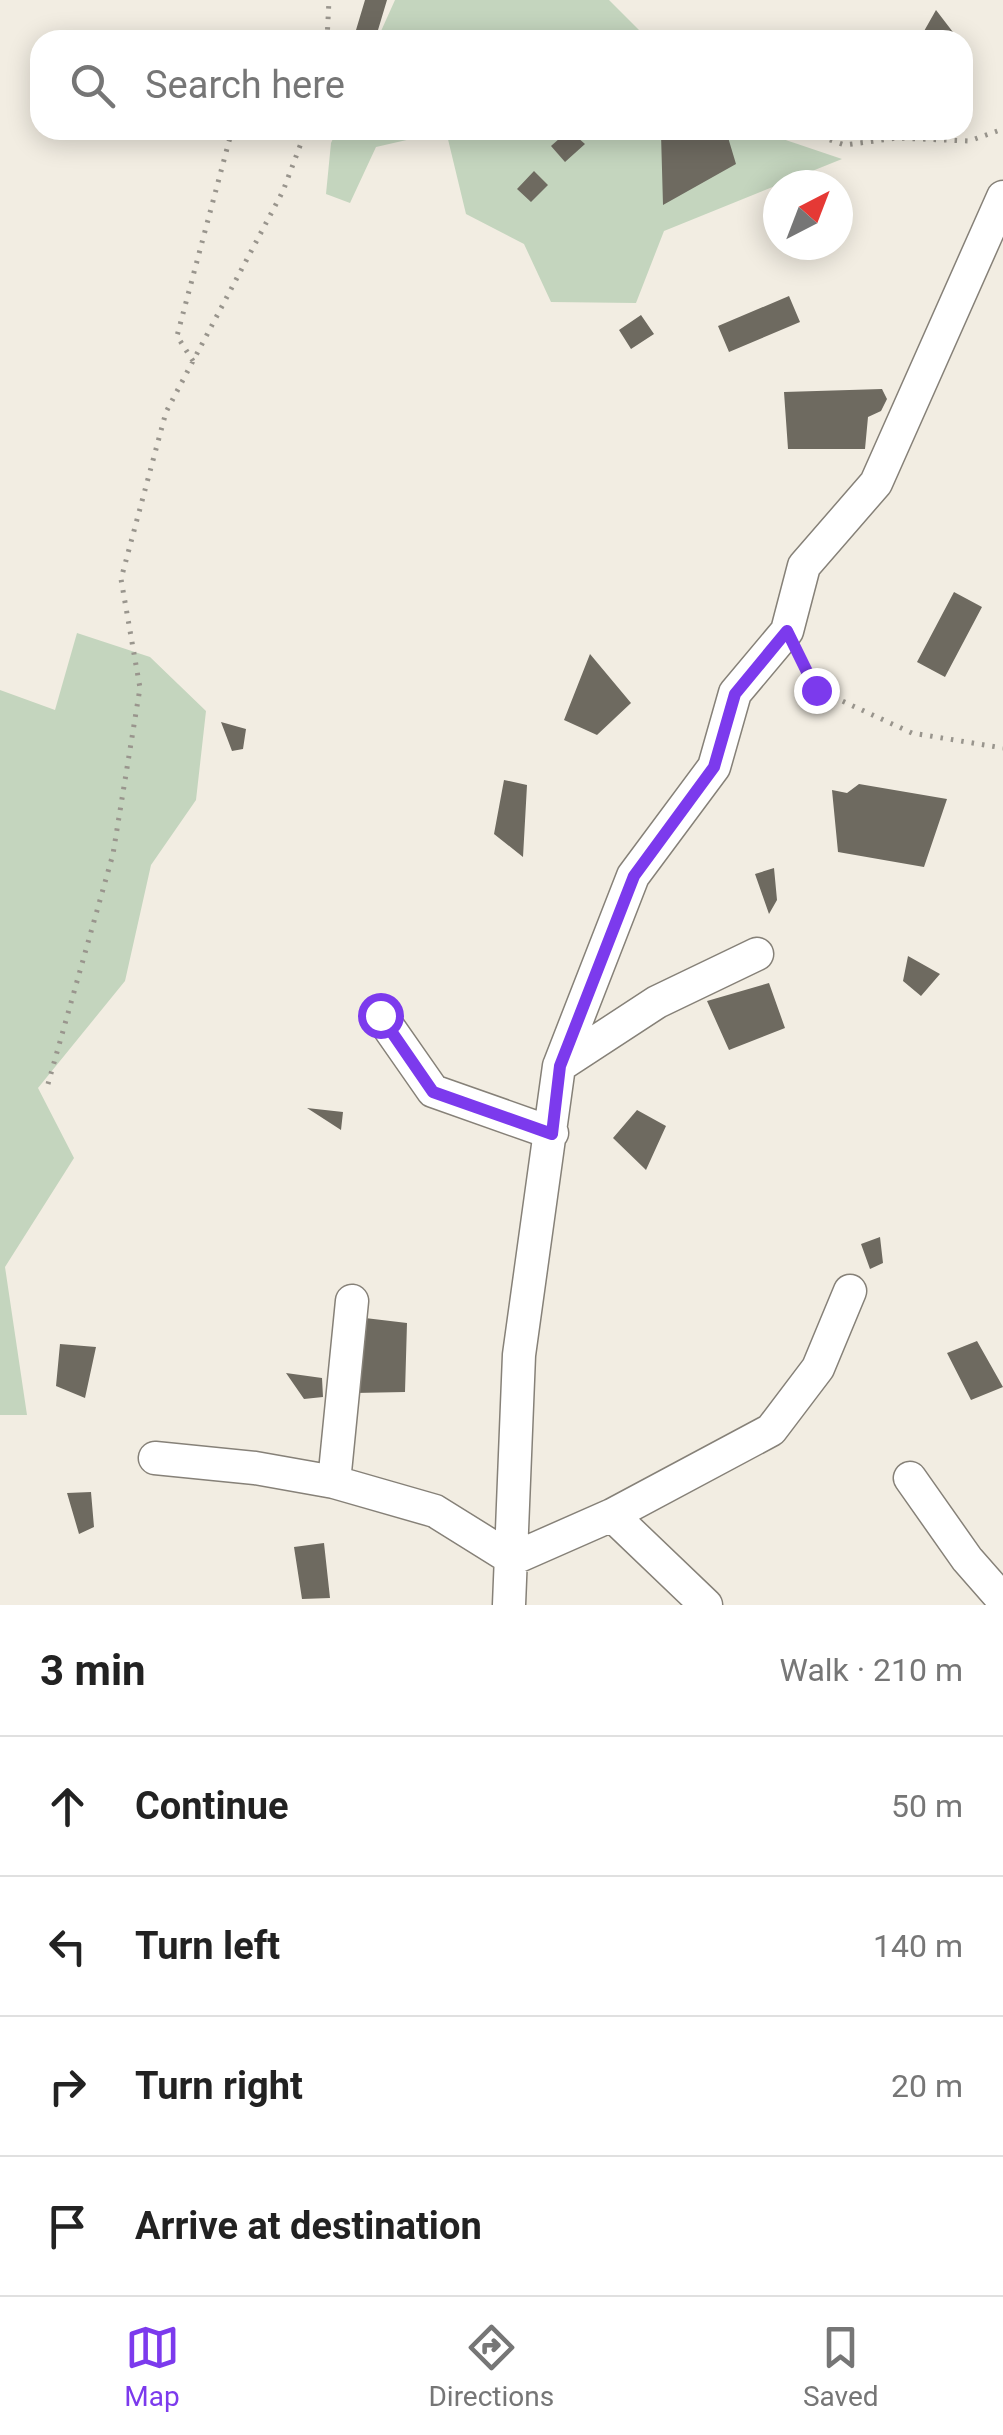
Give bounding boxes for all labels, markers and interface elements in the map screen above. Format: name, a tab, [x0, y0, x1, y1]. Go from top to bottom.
search box	[30, 30, 973, 140]
icon: search	[65, 58, 120, 113]
text: Search here	[145, 63, 345, 107]
north arrow	[763, 170, 853, 260]
route end	[794, 668, 840, 714]
route start	[358, 993, 404, 1039]
text: 3 min	[40, 1646, 146, 1695]
text: Walk · 210 m	[780, 1651, 963, 1689]
icon: ahead	[40, 1779, 95, 1834]
text: Continue	[135, 1784, 289, 1828]
text: 50 m	[891, 1787, 963, 1825]
icon: left	[40, 1919, 95, 1974]
text: Turn left	[135, 1924, 280, 1968]
text: 140 m	[873, 1927, 963, 1965]
icon: right	[40, 2059, 95, 2114]
text: Turn right	[135, 2064, 303, 2108]
text: 20 m	[891, 2067, 963, 2105]
icon: arrive	[40, 2199, 95, 2254]
text: Arrive at destination	[135, 2204, 482, 2248]
tab: Map	[124, 2320, 180, 2413]
tab: Directions	[428, 2320, 554, 2413]
tab: Saved	[803, 2320, 879, 2413]

